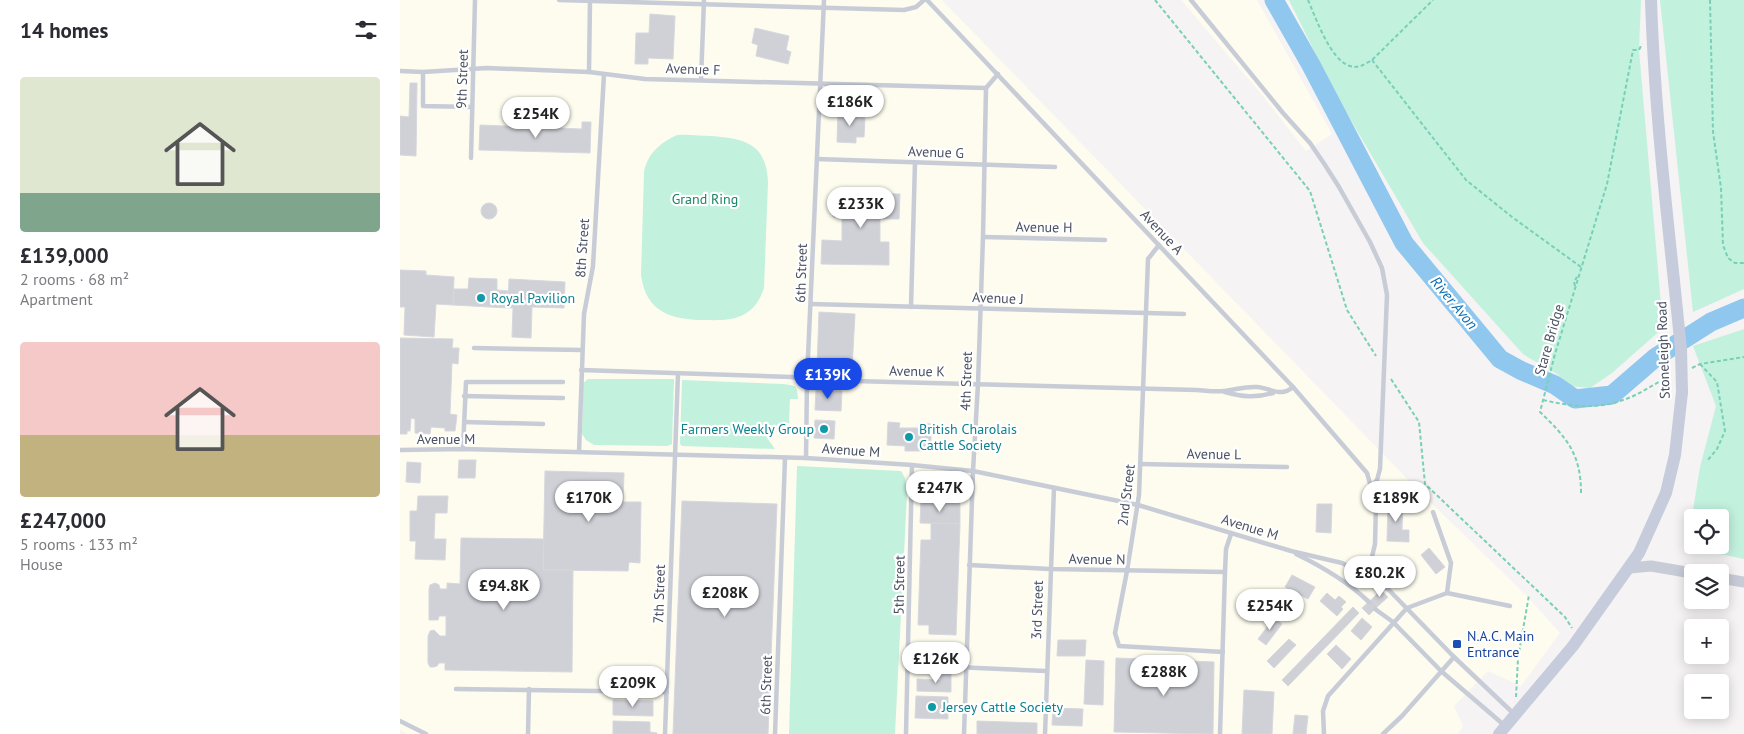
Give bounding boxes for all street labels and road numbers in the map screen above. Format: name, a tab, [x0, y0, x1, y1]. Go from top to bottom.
street label: 9th Street	[452, 49, 472, 109]
street label: Avenue F	[665, 59, 721, 79]
street label: Avenue G	[908, 142, 964, 162]
street label: Avenue A	[1137, 206, 1188, 259]
street label: 8th Street	[571, 217, 593, 278]
street label: Avenue H	[1015, 218, 1073, 236]
street label: 6th Street	[791, 243, 811, 303]
street label: Avenue J	[972, 288, 1024, 308]
street label: Stoneleigh Road	[1652, 301, 1674, 399]
street label: Stare Bridge	[1530, 302, 1568, 378]
street label: 4th Street	[956, 351, 976, 411]
street label: Avenue K	[889, 362, 946, 380]
street label: Avenue M	[417, 430, 475, 448]
street label: Avenue M	[821, 439, 881, 461]
street label: Avenue L	[1186, 445, 1242, 463]
street label: 2nd Street	[1113, 463, 1139, 527]
street label: Avenue M	[1219, 510, 1281, 544]
street label: Avenue N	[1068, 550, 1126, 568]
street label: 5th Street	[889, 555, 909, 615]
street label: 7th Street	[649, 564, 669, 624]
street label: 3rd Street	[1027, 580, 1047, 640]
street label: 6th Street	[756, 655, 776, 715]

